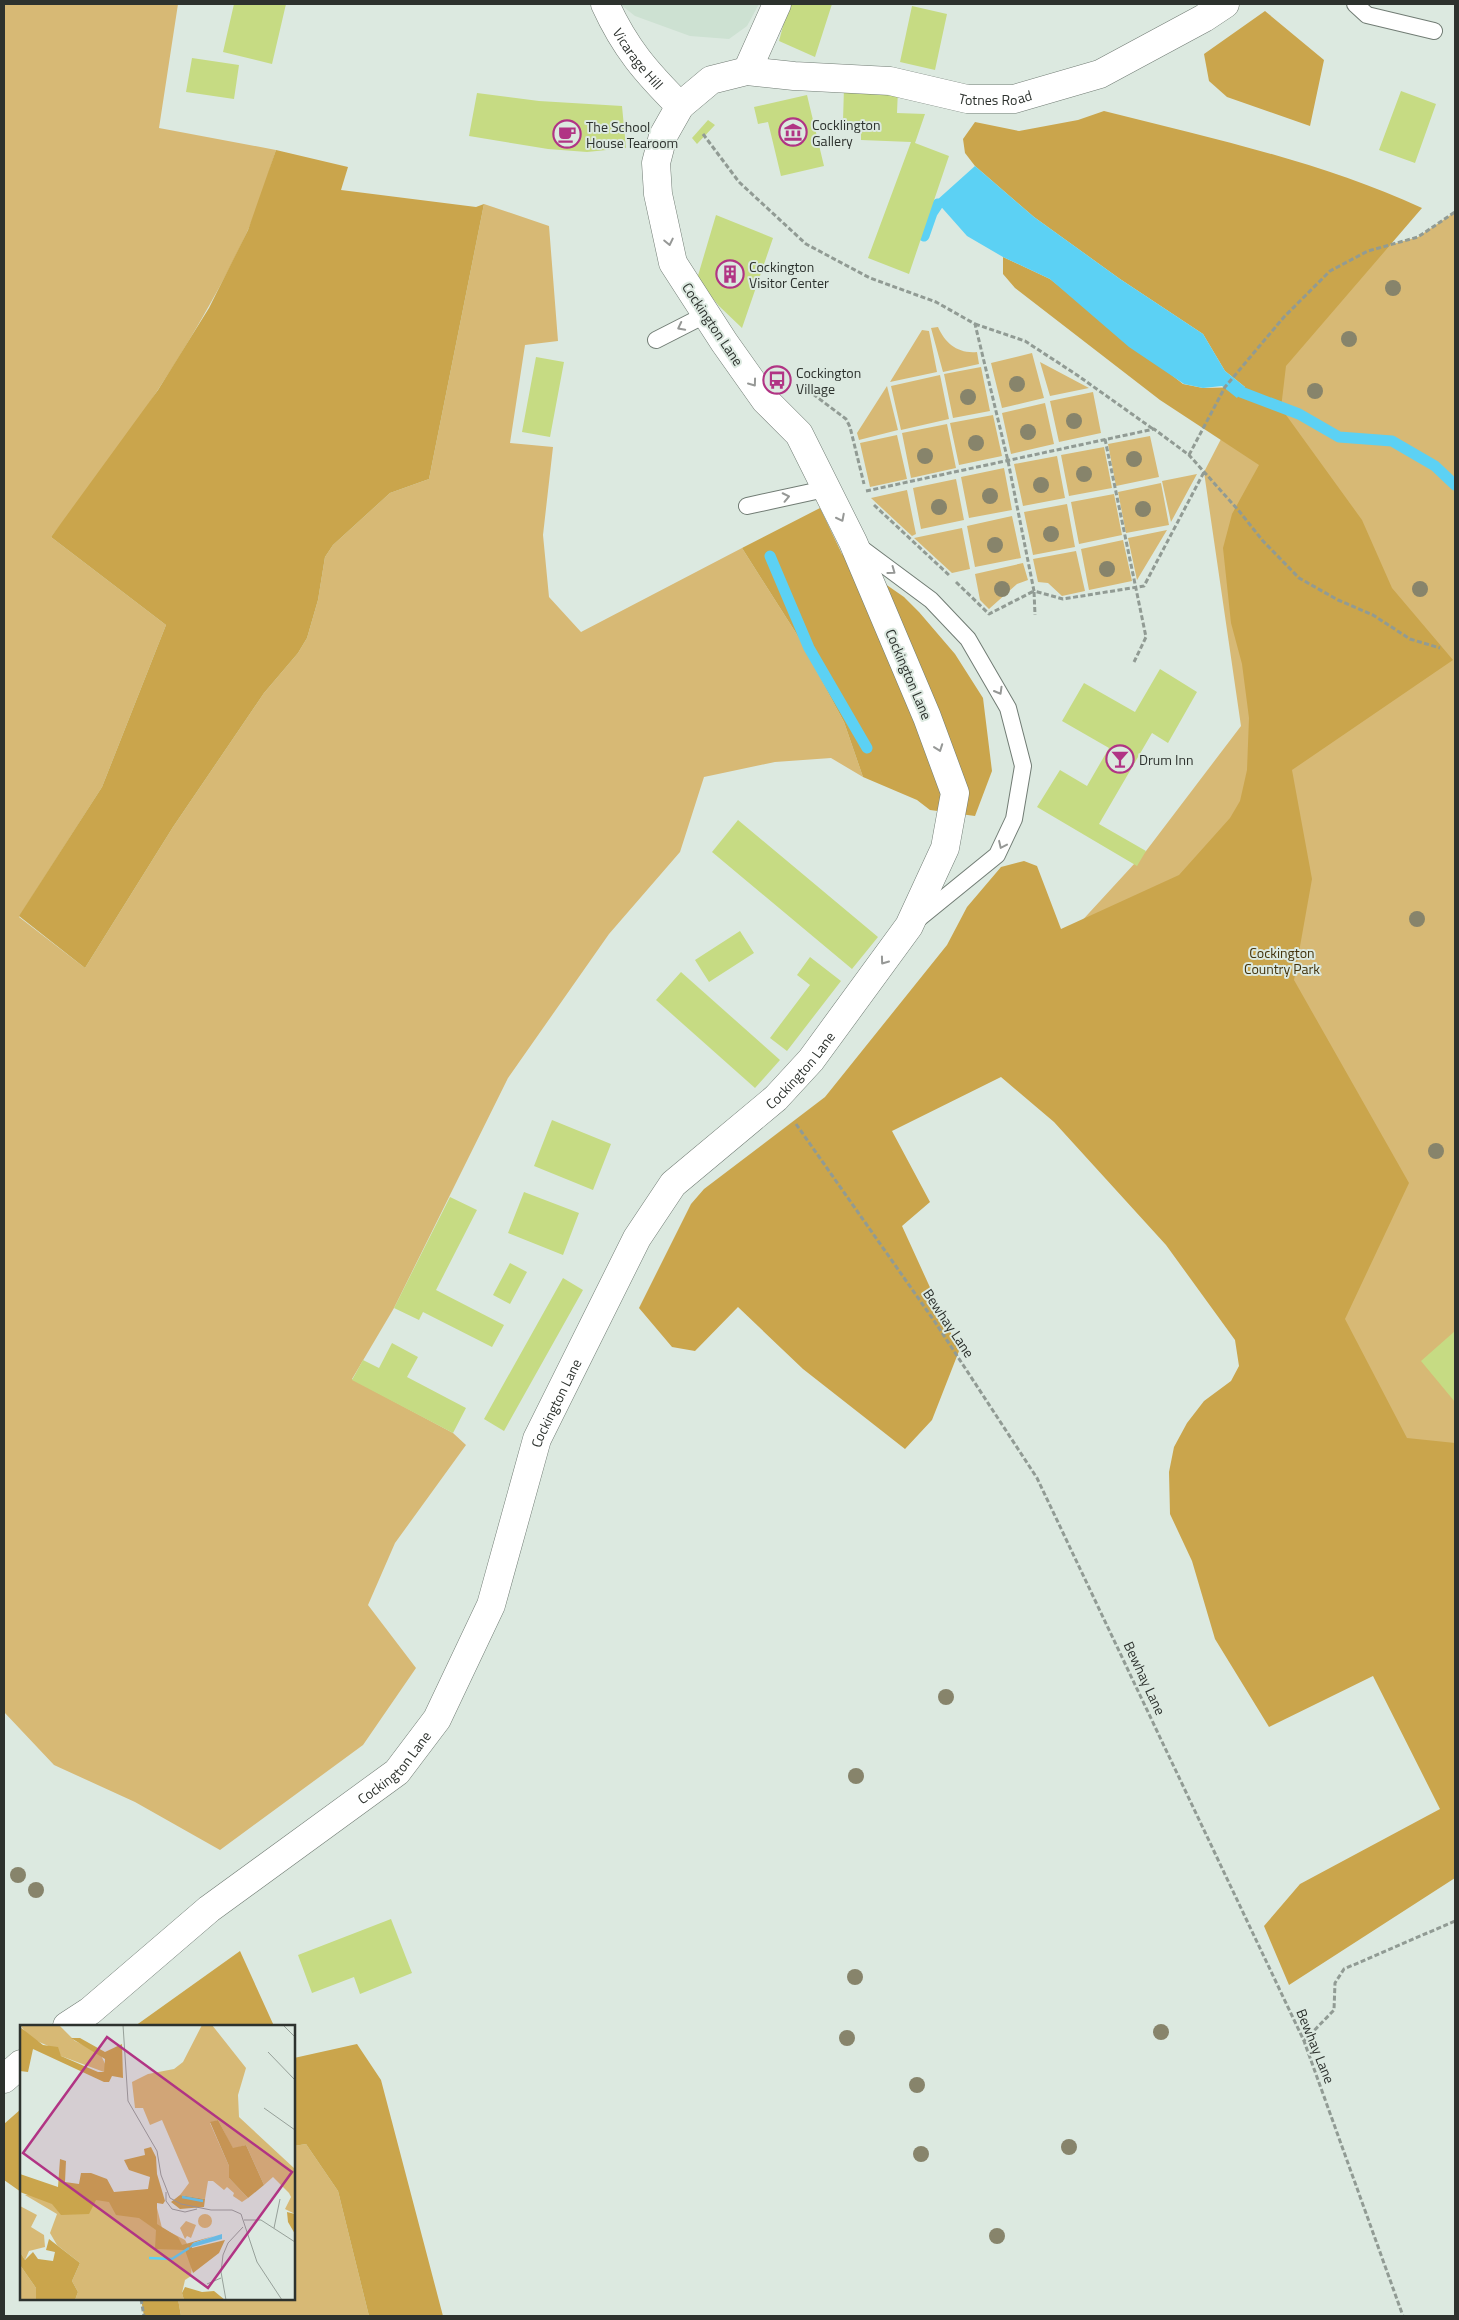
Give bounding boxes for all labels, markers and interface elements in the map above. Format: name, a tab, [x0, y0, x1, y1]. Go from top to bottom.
street label: Vicarage Hill	[608, 23, 669, 94]
street label: Totnes Road	[957, 84, 1034, 110]
place label: Cocklington Gallery	[812, 114, 881, 151]
place label: The School House Tearoom	[586, 116, 678, 153]
museum icon: Cocklington Gallery	[778, 117, 808, 147]
cafe icon: The School House Tearoom	[552, 119, 582, 149]
one-way arrow	[663, 237, 674, 246]
place label: Cockington Visitor Center	[749, 256, 829, 293]
building icon: Cockington Visitor Center	[715, 259, 745, 289]
street label: Cockington Lane	[677, 278, 749, 370]
one-way arrow	[677, 321, 686, 331]
place label: Cockington Village	[796, 362, 861, 399]
bus stop icon: Cockington Village	[762, 365, 792, 395]
one-way arrow	[748, 377, 756, 386]
one-way arrow	[782, 492, 791, 503]
one-way arrow	[835, 513, 845, 522]
one-way arrow	[886, 565, 896, 574]
street label: Cockington Lane	[880, 625, 938, 723]
one-way arrow	[992, 685, 1002, 694]
one-way arrow	[933, 743, 943, 752]
bar icon: Drum Inn	[1105, 744, 1135, 774]
place label: Drum Inn	[1139, 749, 1194, 770]
one-way arrow	[998, 840, 1008, 849]
park label: Cockington Country Park	[1244, 942, 1320, 979]
one-way arrow	[881, 955, 889, 964]
street label: Cockington Lane	[760, 1027, 839, 1114]
street label: Bewhay Lane	[918, 1284, 980, 1362]
street label: Cockington Lane	[525, 1355, 586, 1450]
street label: Bewhay Lane	[1119, 1638, 1171, 1718]
street label: Cockington Lane	[353, 1726, 435, 1808]
street label: Bewhay Lane	[1291, 2005, 1341, 2087]
inset map	[20, 2025, 295, 2300]

